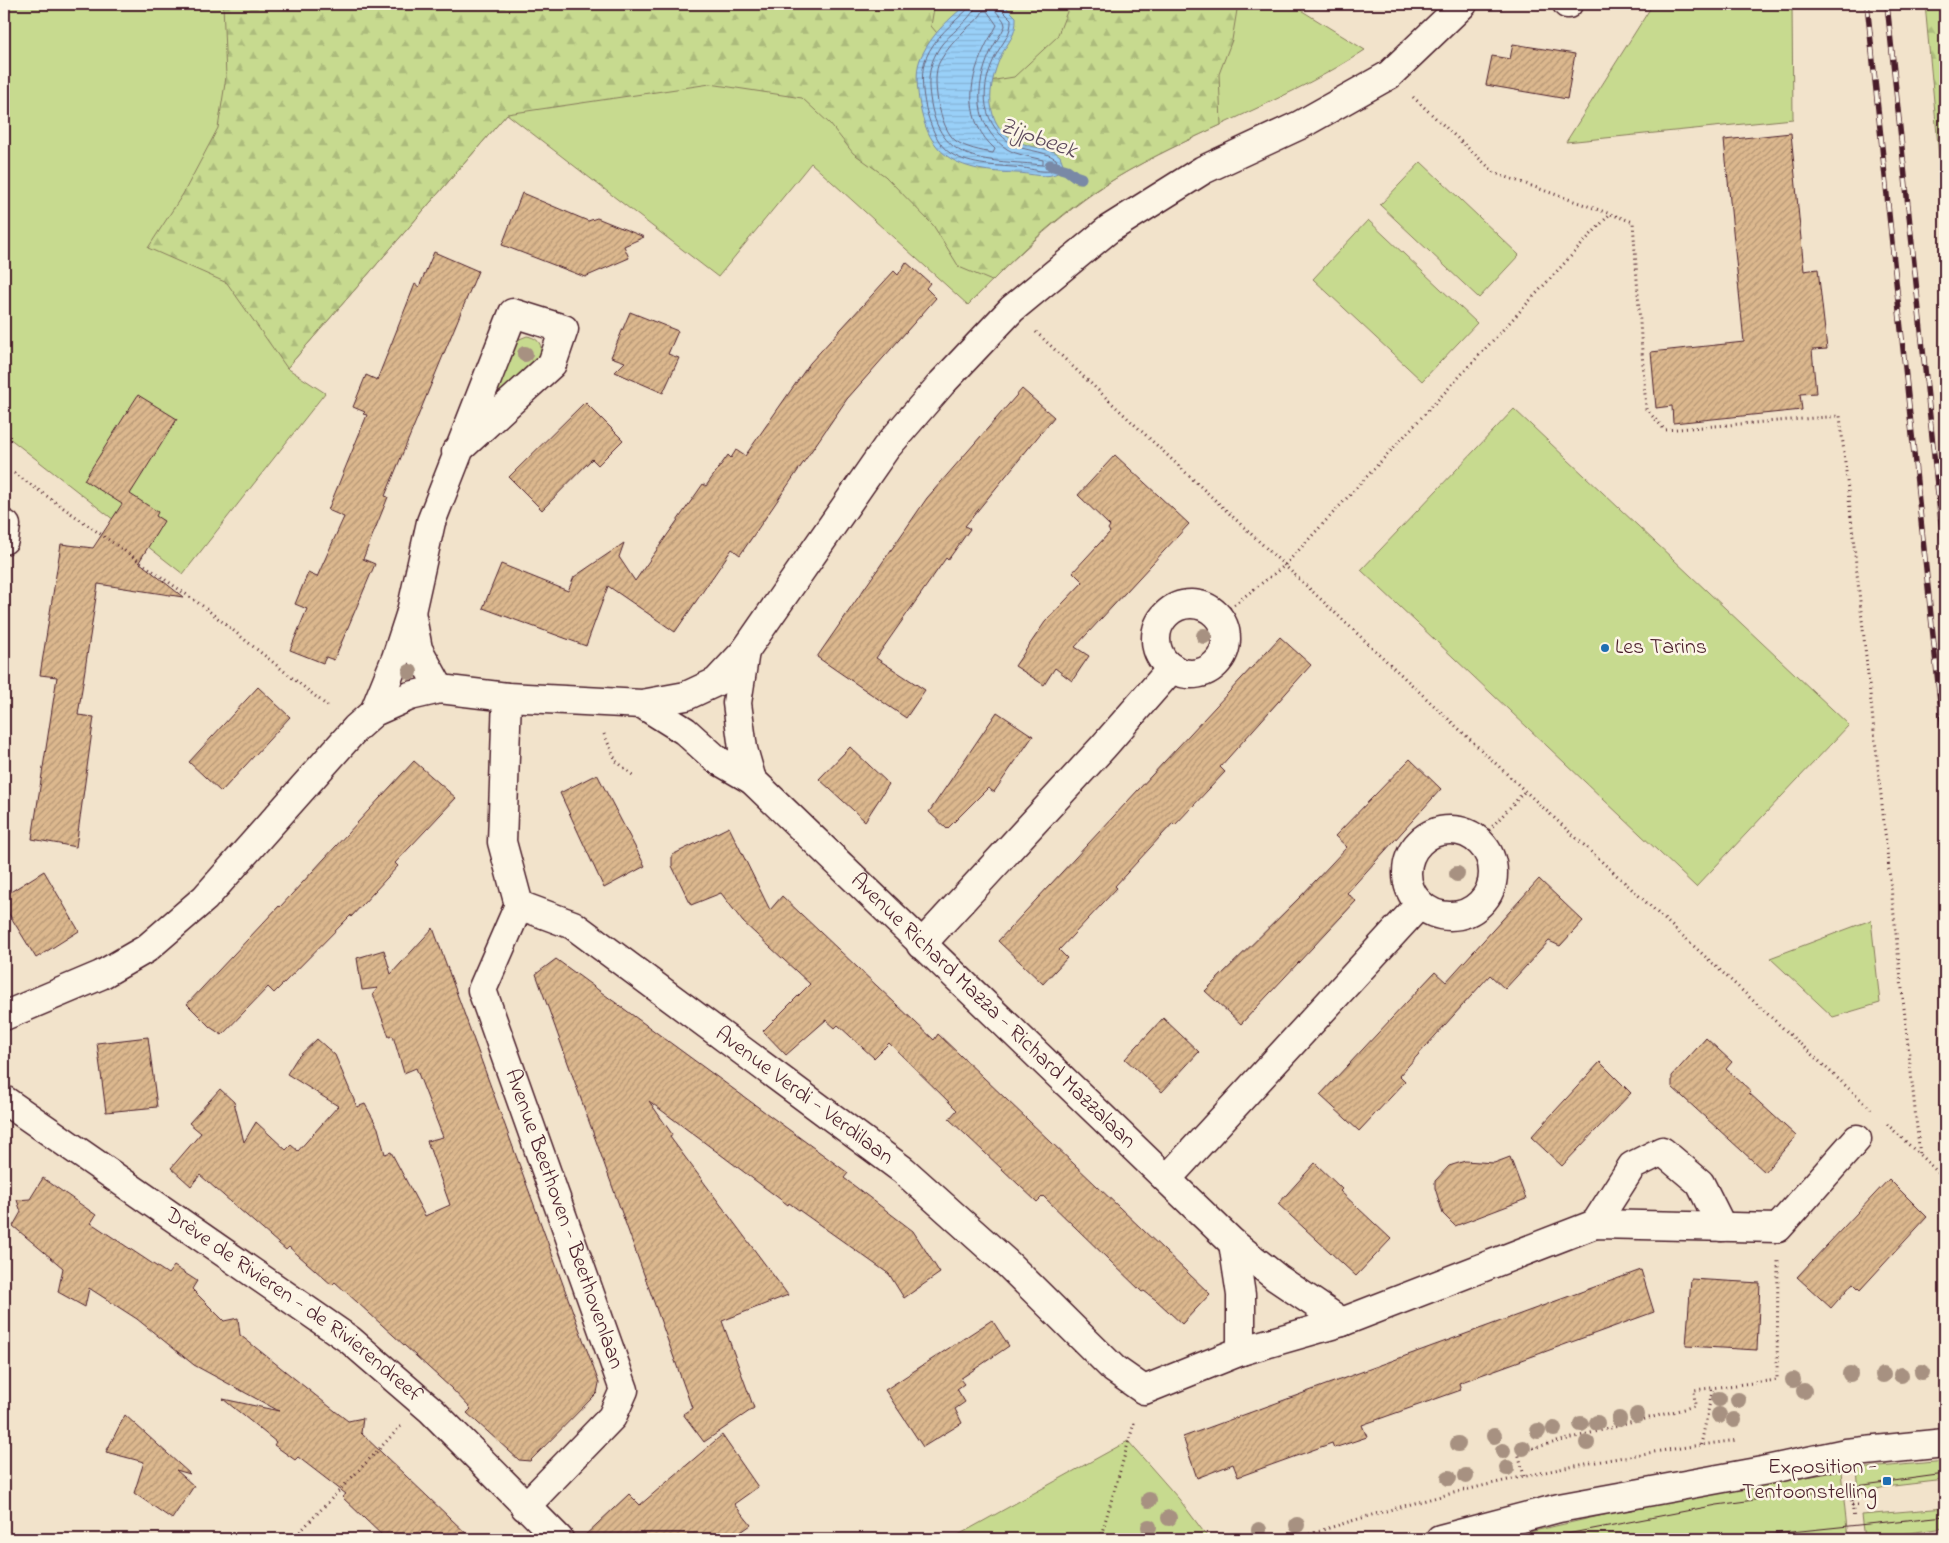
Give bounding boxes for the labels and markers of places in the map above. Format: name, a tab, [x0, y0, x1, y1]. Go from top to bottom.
place label: Les Tarins	[1615, 632, 1707, 664]
marker: Les Tarins	[1599, 642, 1611, 654]
place label: Exposition - Tentoonstelling	[1742, 1452, 1877, 1510]
marker: Exposition - Tentoonstelling	[1881, 1475, 1893, 1487]

